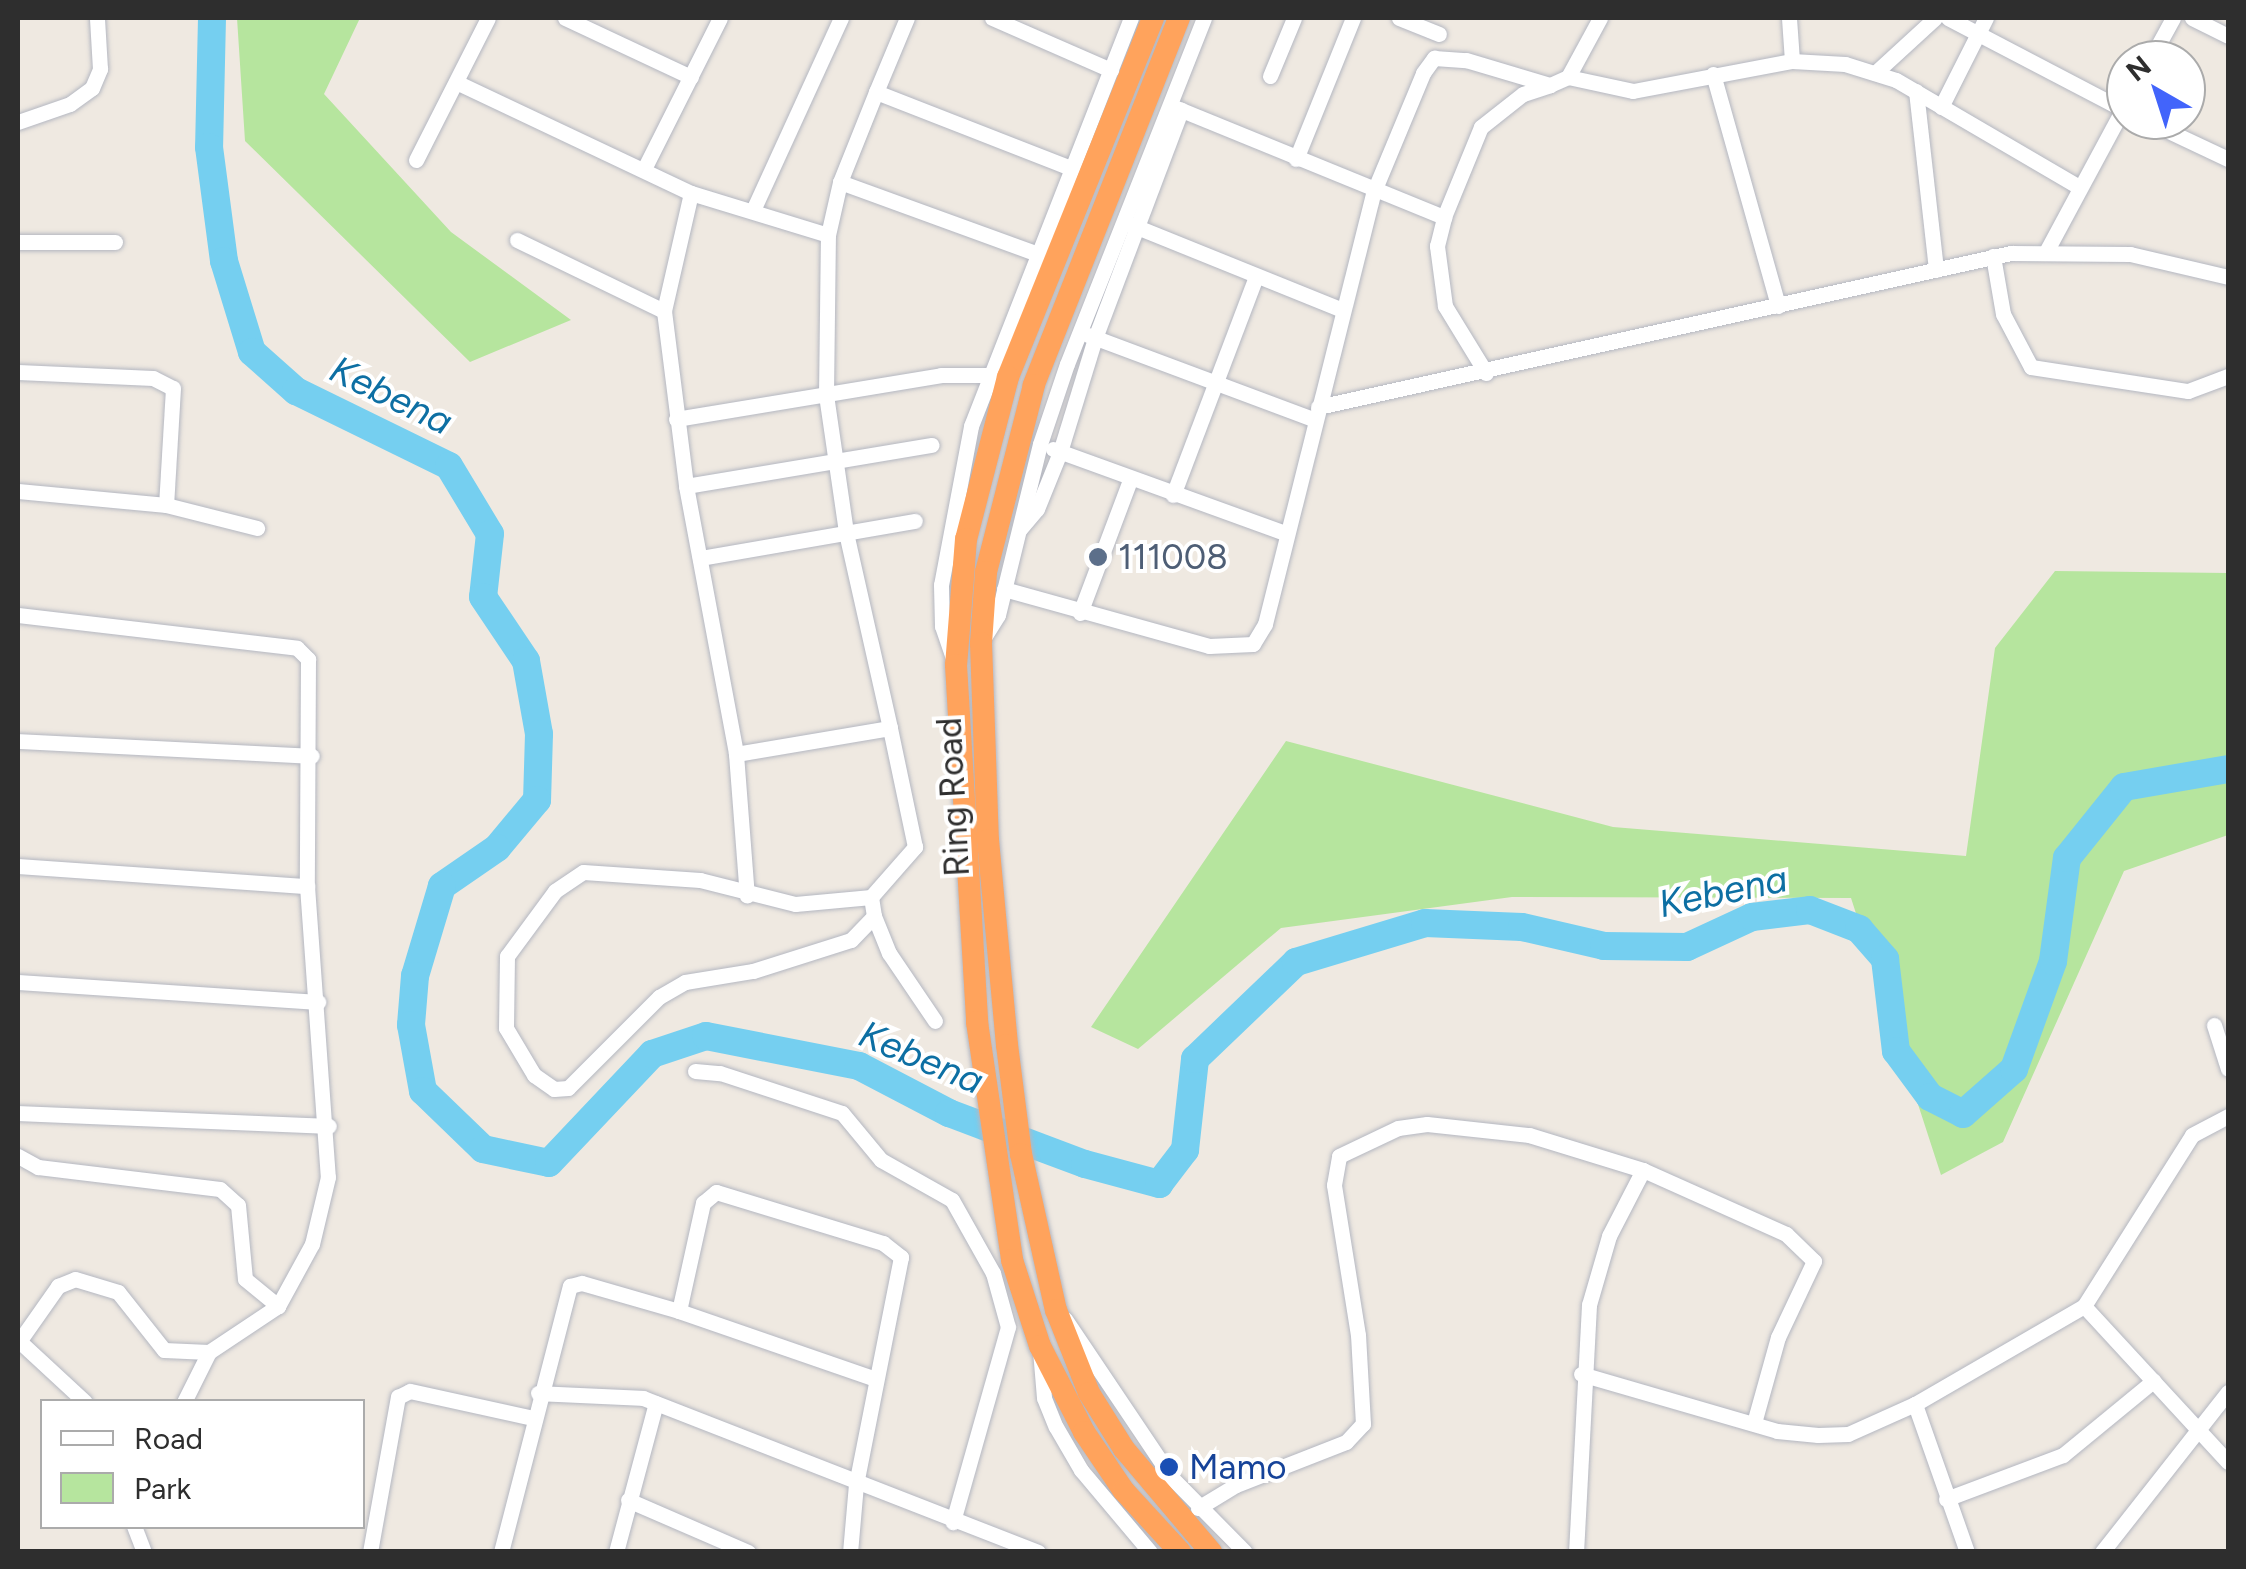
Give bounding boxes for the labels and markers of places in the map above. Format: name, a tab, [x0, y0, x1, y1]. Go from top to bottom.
place label: 111008	[1118, 536, 1228, 578]
marker: 111008	[1087, 546, 1109, 568]
place label: Mamo	[1189, 1446, 1287, 1488]
marker: Mamo	[1158, 1456, 1180, 1478]

